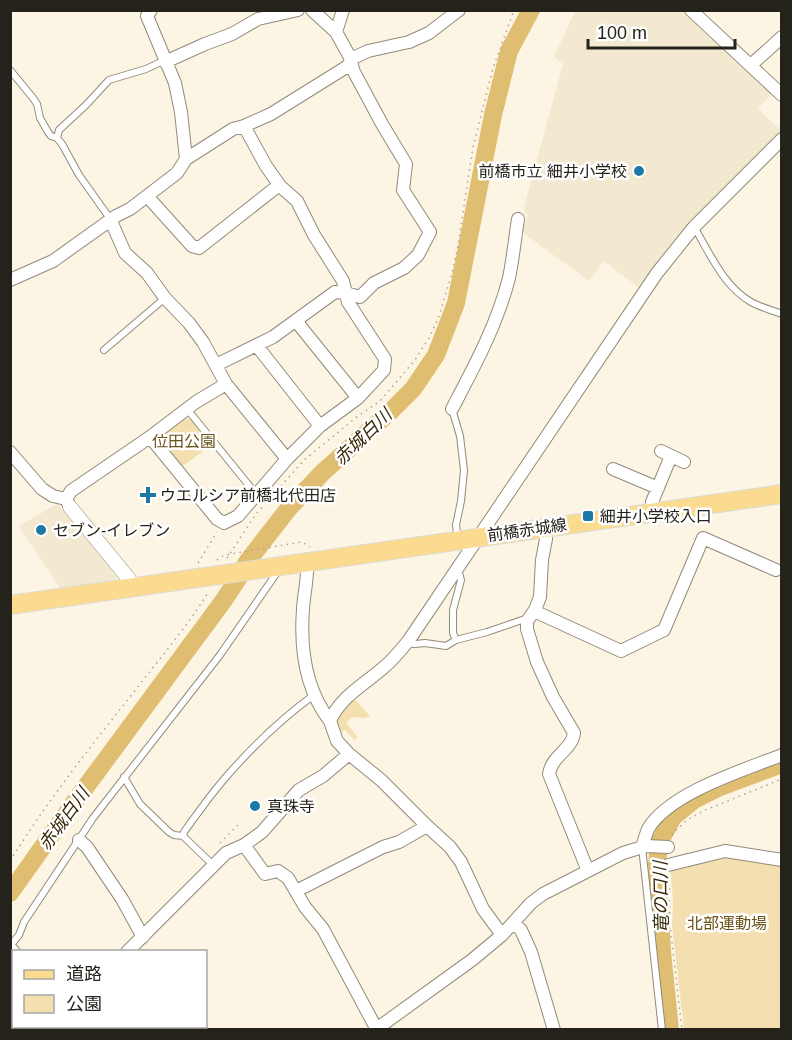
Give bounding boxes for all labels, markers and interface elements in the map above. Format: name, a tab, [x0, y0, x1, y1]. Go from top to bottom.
scale bar	[588, 12, 735, 50]
text: 100 m	[597, 23, 647, 43]
place label: 前橋市立 細井小学校	[479, 163, 627, 180]
marker: 前橋市立 細井小学校	[632, 164, 646, 178]
water label: 赤城白川	[330, 403, 397, 469]
park label: 位田公園	[152, 433, 216, 450]
place label: ウエルシア前橋北代田店	[160, 487, 336, 504]
marker: ウエルシア前橋北代田店	[141, 488, 155, 502]
place label: 細井小学校入口	[600, 508, 712, 525]
marker: 細井小学校入口	[581, 509, 595, 523]
street label: 前橋赤城線	[486, 516, 568, 544]
place label: セブン-イレブン	[53, 522, 170, 539]
marker: セブン-イレブン	[34, 523, 48, 537]
water label: 赤城白川	[35, 782, 94, 854]
place label: 真珠寺	[267, 798, 315, 815]
marker: 真珠寺	[248, 799, 262, 813]
water label: 竜の口川	[650, 859, 672, 933]
park label: 北部運動場	[687, 915, 767, 932]
legend	[12, 950, 207, 1028]
text: 道路	[66, 964, 102, 984]
text: 公園	[66, 994, 102, 1014]

